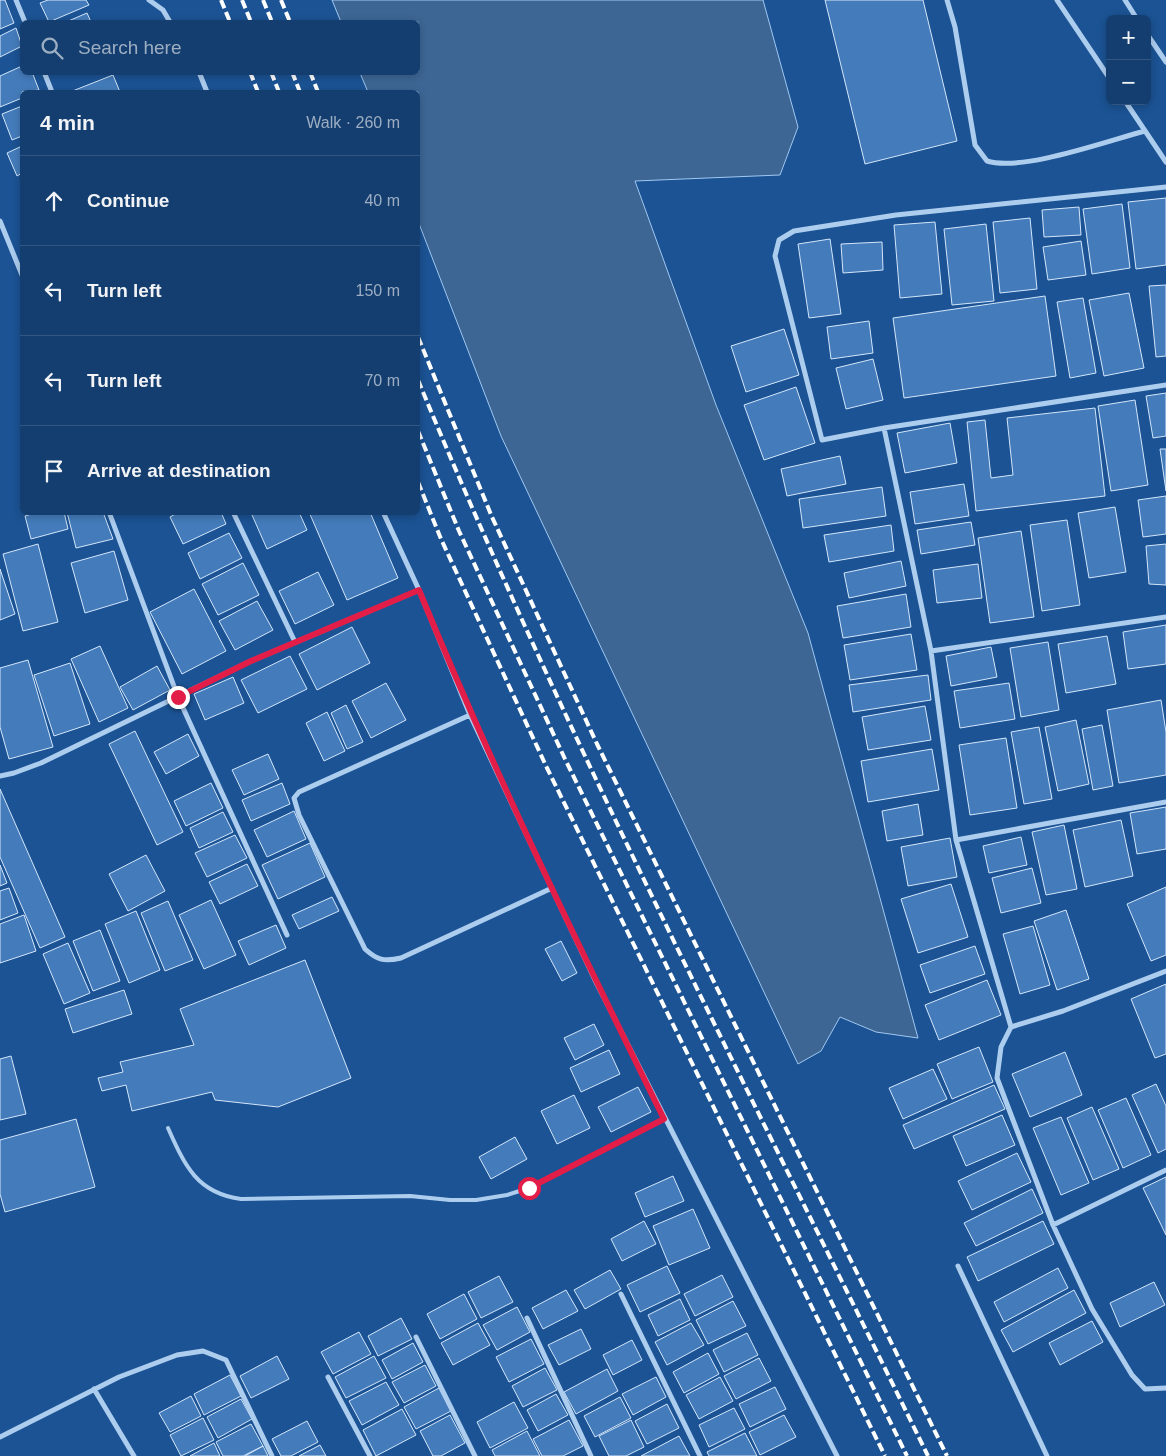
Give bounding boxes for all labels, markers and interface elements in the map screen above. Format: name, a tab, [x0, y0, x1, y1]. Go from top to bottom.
map controls	[1106, 15, 1151, 105]
button: +	[1106, 15, 1151, 60]
search box	[20, 20, 420, 75]
icon: search	[38, 34, 66, 62]
text: Search here	[78, 37, 182, 58]
button: −	[1106, 60, 1151, 105]
text: 4 min	[40, 111, 95, 134]
text: Walk · 260 m	[306, 114, 400, 131]
icon: ahead	[40, 187, 68, 215]
text: Continue	[87, 190, 169, 211]
text: 40 m	[364, 192, 400, 209]
icon: left	[40, 277, 68, 305]
text: Turn left	[87, 280, 162, 301]
text: 150 m	[356, 282, 400, 299]
icon: left	[40, 367, 68, 395]
text: Turn left	[87, 370, 162, 391]
text: 70 m	[364, 372, 400, 389]
icon: arrive	[40, 457, 68, 485]
text: Arrive at destination	[87, 460, 271, 481]
route end	[167, 686, 190, 709]
route start	[518, 1177, 541, 1200]

